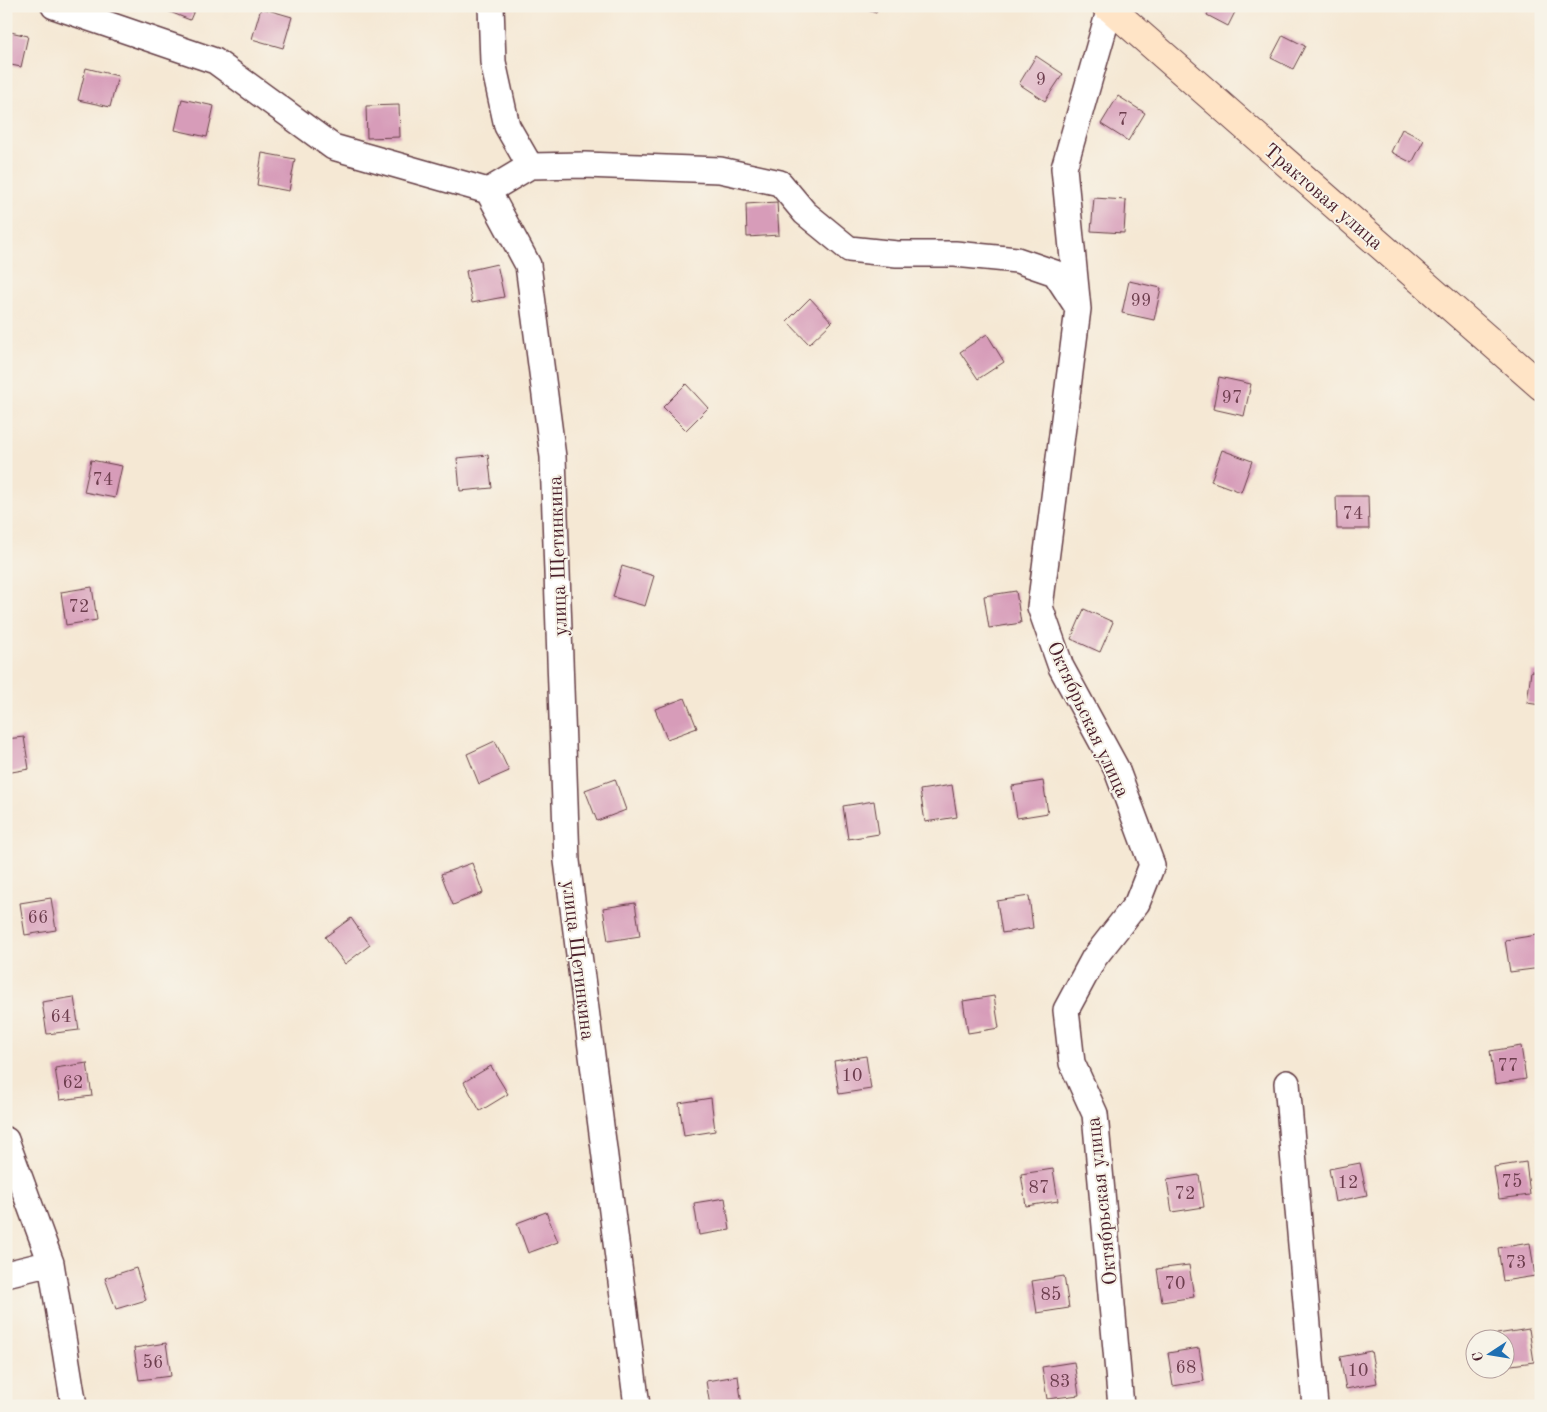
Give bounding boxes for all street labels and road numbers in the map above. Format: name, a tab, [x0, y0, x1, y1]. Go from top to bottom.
street label: Трактовая улица	[1259, 141, 1386, 255]
street label: улица Щетинкина	[546, 475, 572, 637]
street label: Октябрьская улица	[1042, 639, 1132, 801]
street label: улица Щетинкина	[557, 879, 597, 1041]
street label: Октябрьская улица	[1084, 1115, 1122, 1286]

